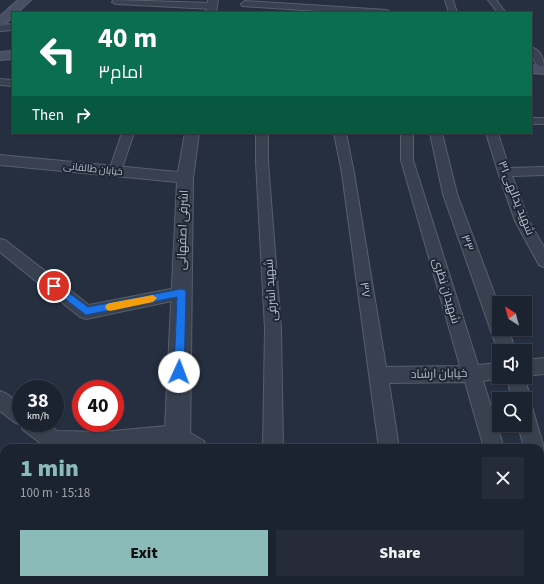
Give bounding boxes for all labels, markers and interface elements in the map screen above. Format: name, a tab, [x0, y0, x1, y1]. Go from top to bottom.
text: 40 m	[98, 18, 157, 58]
icon: left	[32, 28, 84, 80]
text: امام۳	[98, 60, 143, 85]
icon: right	[72, 104, 94, 126]
text: Then	[32, 105, 64, 126]
street label: ۳۱ شهید یدالهی	[493, 158, 539, 238]
street label: خیابان طالقانی	[63, 159, 123, 179]
street label: اشرفی اصفهانی	[173, 189, 193, 271]
street label: ۳۳	[456, 232, 478, 254]
street label: شهیدان نظری	[428, 256, 464, 326]
street label: شهید اشرفی	[260, 258, 282, 322]
pin	[37, 269, 71, 303]
icon: arrive	[43, 275, 65, 297]
street label: ۳۷	[355, 281, 375, 300]
north arrow	[492, 296, 532, 336]
map controls	[492, 296, 532, 432]
button: sound	[492, 344, 532, 384]
position arrow	[158, 351, 200, 393]
street label: خیابان ارشاد	[411, 365, 467, 383]
speed limit sign: 40	[72, 380, 124, 432]
text: 38	[27, 387, 49, 415]
button: search	[492, 392, 532, 432]
text: km/h	[27, 409, 49, 423]
text: 1 min	[20, 451, 79, 486]
button: close	[482, 457, 524, 499]
text: 100 m · 15:18	[20, 484, 90, 502]
button: Exit	[20, 530, 268, 576]
button: Share	[276, 530, 524, 576]

